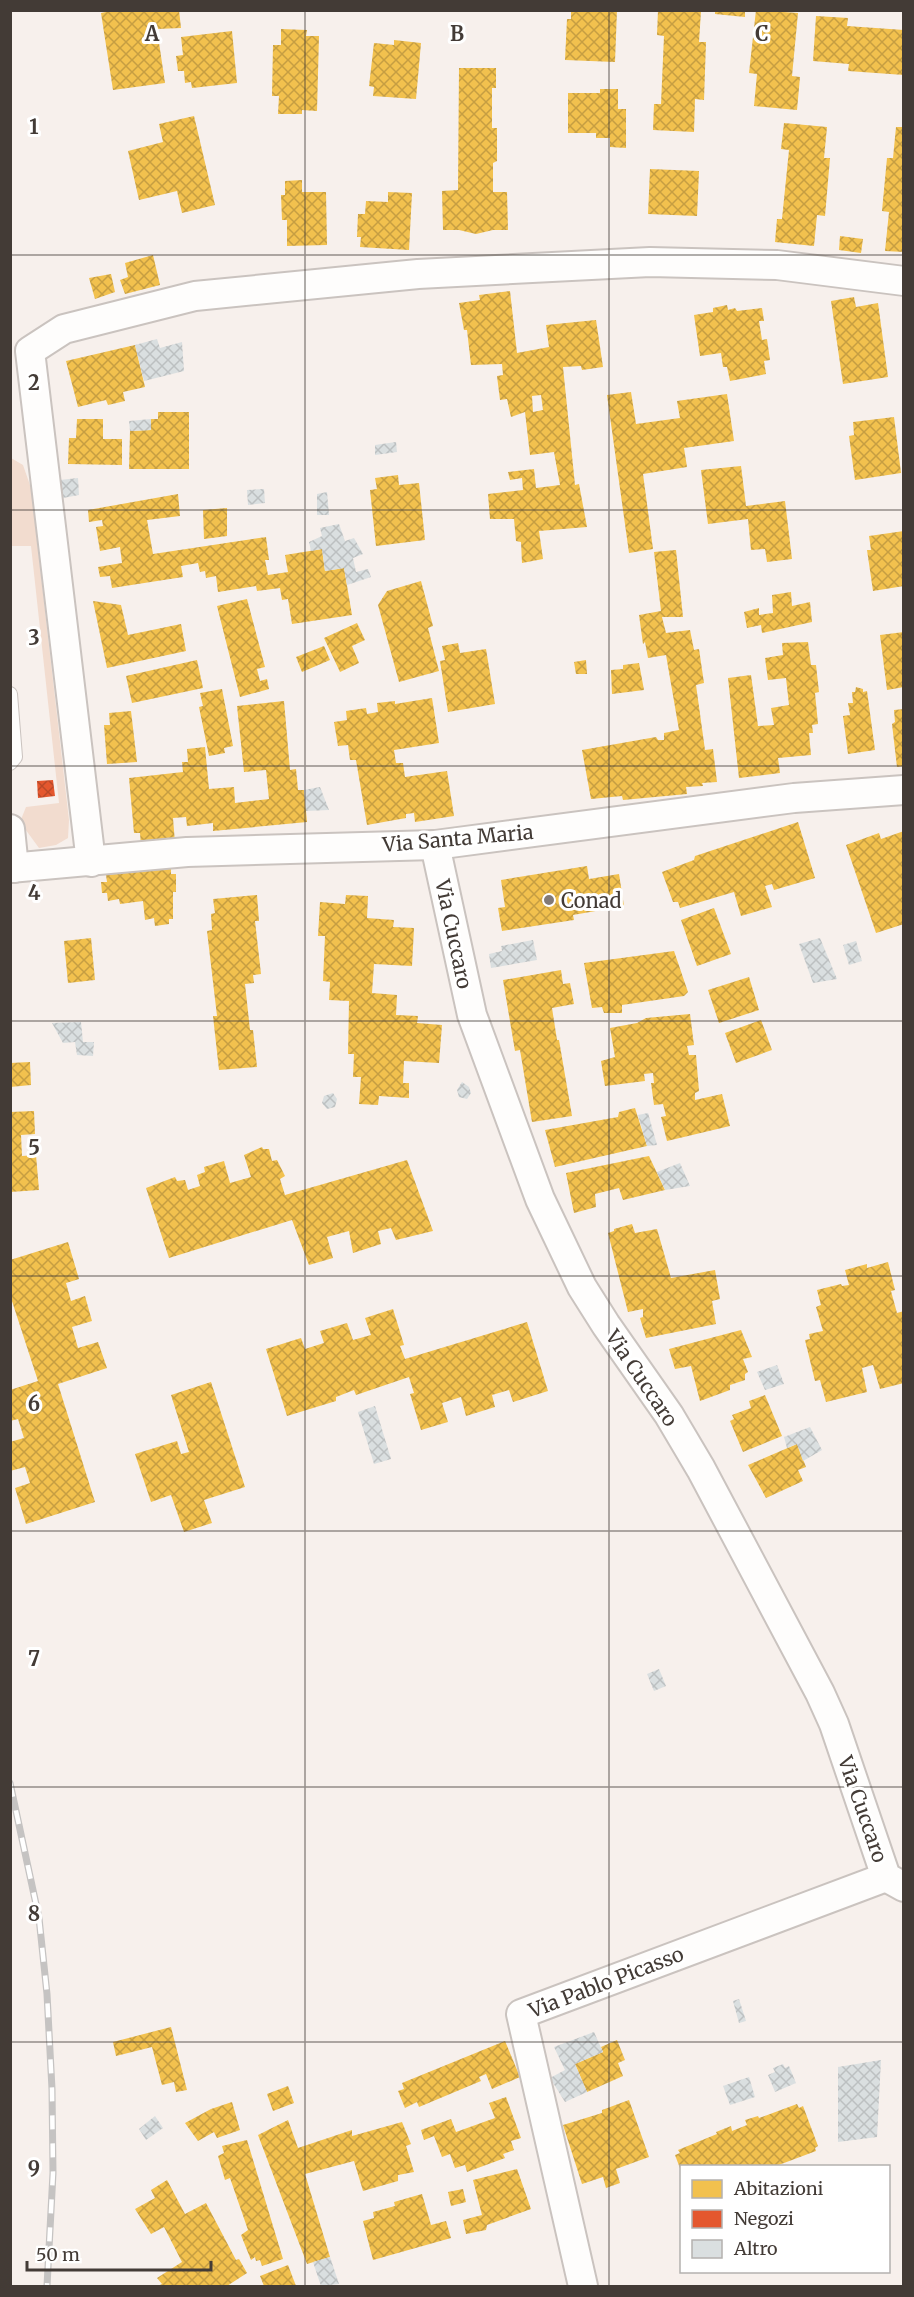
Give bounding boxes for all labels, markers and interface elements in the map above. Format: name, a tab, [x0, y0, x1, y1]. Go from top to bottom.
text: A	[144, 21, 160, 46]
text: B	[450, 21, 464, 46]
text: C	[755, 21, 769, 46]
text: 1	[29, 114, 39, 139]
text: 2	[28, 370, 40, 395]
text: 3	[28, 625, 40, 650]
street label: Via Santa Maria	[381, 819, 535, 857]
street label: Via Cuccaro	[430, 876, 478, 991]
text: 4	[28, 880, 41, 905]
place label: Conad	[561, 888, 622, 913]
marker: Conad	[542, 893, 556, 907]
text: 5	[28, 1135, 40, 1160]
street label: Via Cuccaro	[600, 1324, 684, 1431]
text: 6	[28, 1391, 40, 1416]
text: 7	[28, 1646, 40, 1671]
street label: Via Cuccaro	[833, 1751, 893, 1866]
text: 8	[28, 1901, 40, 1926]
street label: Via Pablo Picasso	[524, 1941, 687, 2023]
text: 9	[28, 2156, 40, 2181]
legend	[680, 2165, 890, 2273]
text: Abitazioni	[733, 2177, 824, 2200]
text: Negozi	[734, 2207, 794, 2230]
scale bar	[27, 2234, 212, 2272]
text: Altro	[733, 2237, 778, 2260]
text: 50 m	[36, 2243, 80, 2266]

